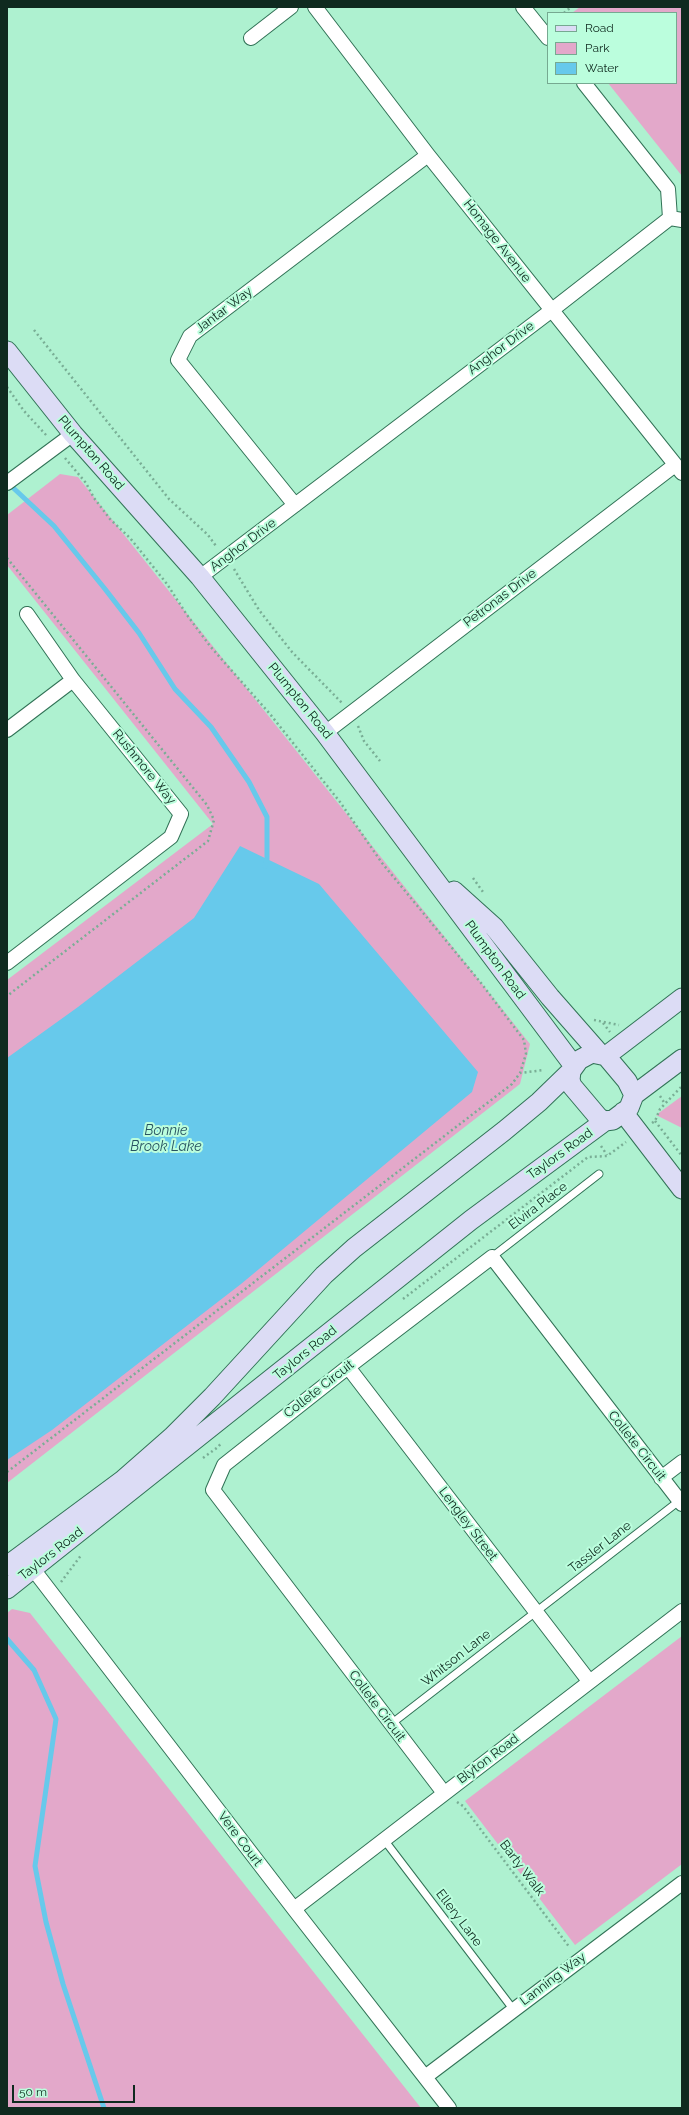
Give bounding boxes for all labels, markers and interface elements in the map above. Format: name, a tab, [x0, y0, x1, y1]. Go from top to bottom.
legend	[547, 12, 677, 84]
text: Road	[585, 21, 614, 35]
text: Park	[585, 41, 610, 55]
text: Water	[585, 61, 619, 75]
street label: Homage Avenue	[460, 196, 534, 286]
street label: Jantar Way	[193, 284, 255, 336]
street label: Anghor Drive	[465, 318, 537, 378]
street label: Plumpton Road	[55, 413, 127, 493]
street label: Anghor Drive	[207, 515, 279, 575]
street label: Petronas Drive	[460, 566, 540, 630]
street label: Plumpton Road	[265, 660, 335, 742]
street label: Rushmore Way	[109, 726, 179, 808]
street label: Plumpton Road	[461, 918, 529, 1002]
water label: Bonnie Brook Lake	[130, 1123, 202, 1156]
street label: Taylors Road	[524, 1125, 596, 1183]
street label: Elvira Place	[506, 1179, 570, 1233]
street label: Taylors Road	[270, 1323, 340, 1383]
street label: Collete Circuit	[281, 1357, 357, 1421]
street label: Collete Circuit	[605, 1408, 669, 1484]
street label: Lengley Street	[435, 1484, 501, 1564]
street label: Tassler Lane	[566, 1518, 634, 1576]
street label: Taylors Road	[16, 1524, 86, 1584]
street label: Whitson Lane	[418, 1626, 494, 1690]
street label: Collete Circuit	[345, 1668, 409, 1744]
street label: Blyton Road	[454, 1731, 522, 1787]
street label: Vere Court	[214, 1809, 266, 1869]
street label: Barty Walk	[496, 1837, 548, 1899]
street label: Ellery Lane	[432, 1886, 486, 1950]
street label: Lanning Way	[517, 1949, 589, 2009]
scale bar	[14, 2077, 137, 2103]
text: 50 m	[19, 2085, 47, 2099]

